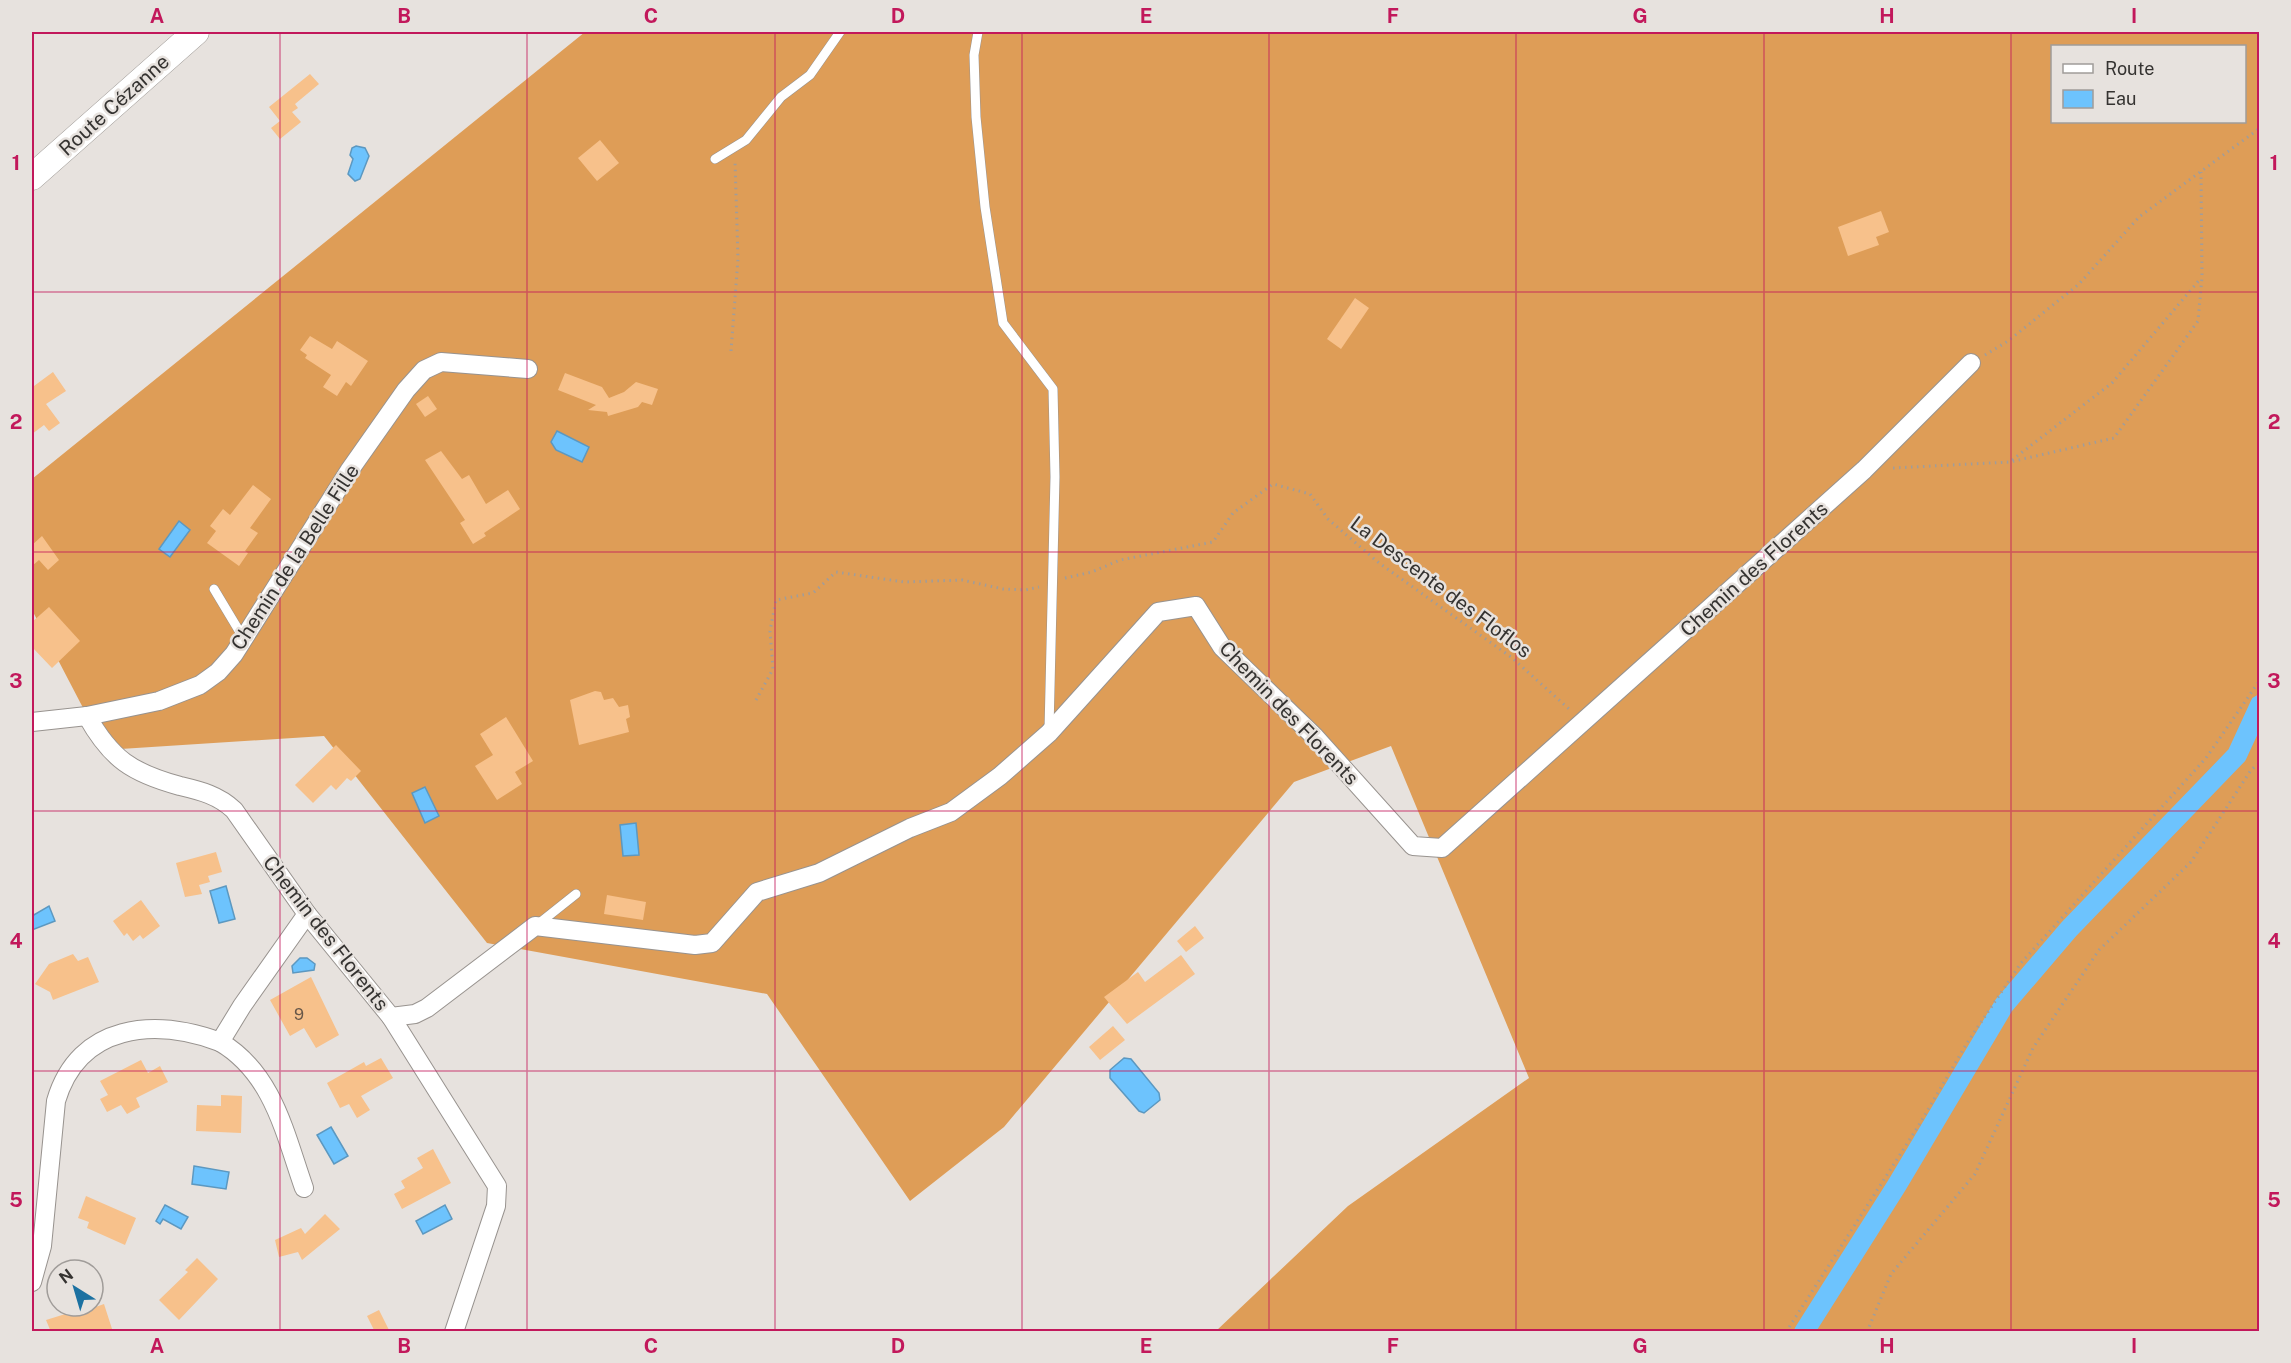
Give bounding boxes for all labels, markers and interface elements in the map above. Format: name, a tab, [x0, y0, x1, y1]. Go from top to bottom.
text: A	[150, 4, 164, 28]
text: B	[397, 4, 411, 28]
text: C	[644, 4, 658, 28]
text: D	[891, 4, 905, 28]
text: E	[1140, 4, 1152, 28]
text: F	[1387, 4, 1399, 28]
text: G	[1632, 4, 1648, 28]
text: H	[1879, 4, 1895, 28]
text: I	[2131, 4, 2137, 28]
legend	[2051, 45, 2246, 123]
street label: Route Cézanne	[54, 49, 174, 161]
text: Route	[2105, 58, 2154, 79]
text: Eau	[2105, 88, 2136, 109]
text: 1	[12, 151, 20, 175]
text: 1	[2270, 151, 2278, 175]
text: 2	[10, 410, 22, 434]
text: 2	[2268, 410, 2280, 434]
street label: Chemin de la Belle Fille	[226, 460, 364, 654]
street label: Chemin des Florents	[1675, 497, 1833, 641]
street label: La Descente des Floflos	[1346, 511, 1536, 663]
street label: Chemin des Florents	[1214, 636, 1364, 790]
text: 3	[9, 669, 23, 693]
text: 3	[2267, 669, 2281, 693]
street label: Chemin des Florents	[258, 851, 394, 1015]
text: 4	[9, 929, 23, 953]
text: 4	[2267, 929, 2281, 953]
house number: 9	[294, 1005, 304, 1024]
text: 5	[9, 1188, 23, 1212]
text: 5	[2267, 1188, 2281, 1212]
north arrow	[45, 1258, 105, 1318]
text: N	[56, 1265, 77, 1288]
text: A	[150, 1334, 164, 1358]
text: B	[397, 1334, 411, 1358]
text: C	[644, 1334, 658, 1358]
text: D	[891, 1334, 905, 1358]
text: E	[1140, 1334, 1152, 1358]
text: F	[1387, 1334, 1399, 1358]
text: G	[1632, 1334, 1648, 1358]
text: H	[1879, 1334, 1895, 1358]
text: I	[2131, 1334, 2137, 1358]

